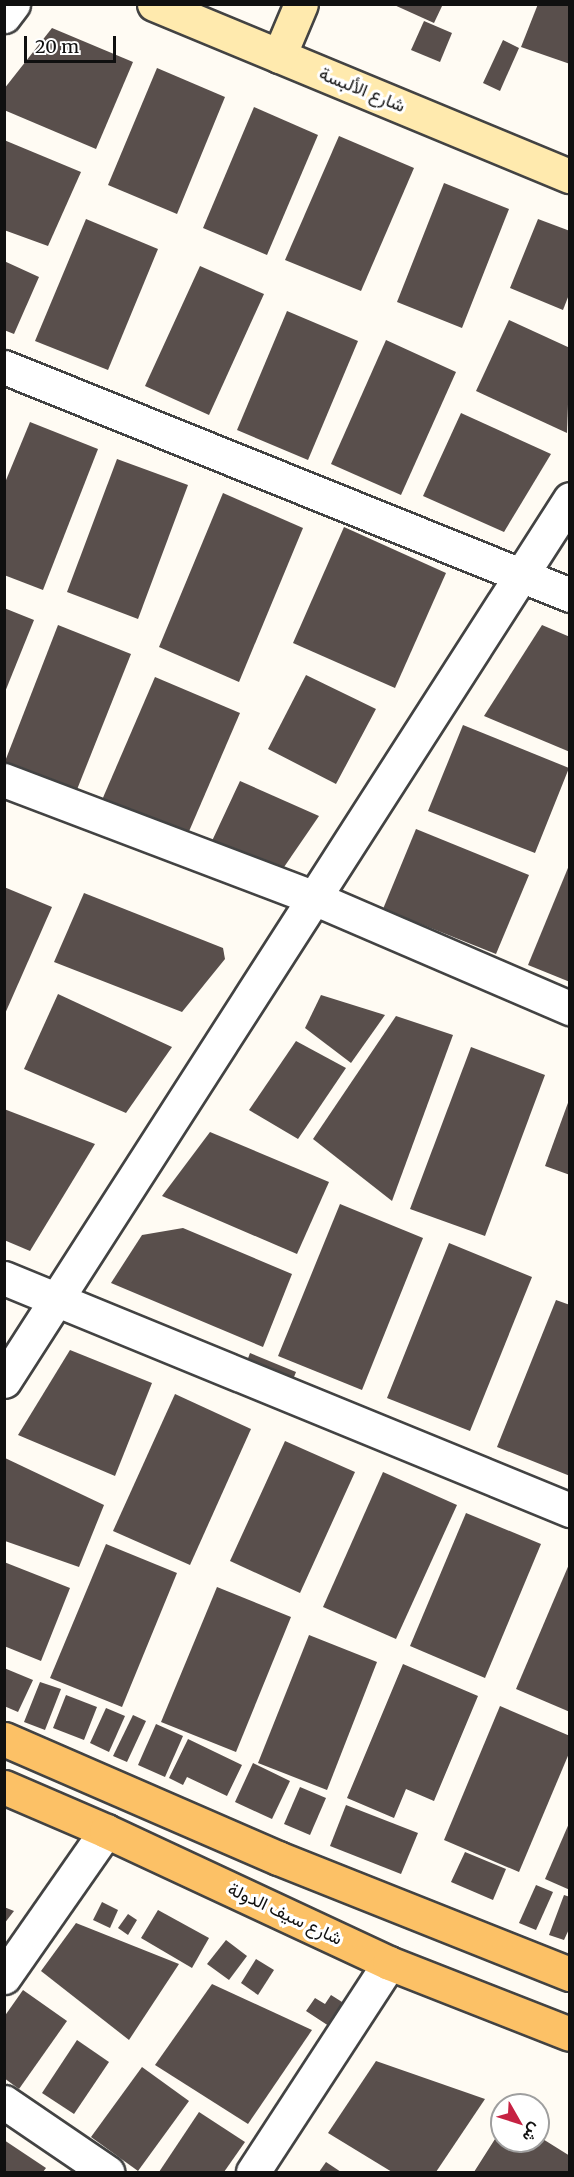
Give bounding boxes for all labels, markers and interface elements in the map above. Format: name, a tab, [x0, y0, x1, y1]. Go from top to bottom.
scale bar	[27, 24, 118, 62]
text: 20 m	[35, 35, 79, 58]
street label: شارع الألبسة	[316, 63, 408, 117]
street label: شارع سيف الدولة	[224, 1878, 346, 1950]
north arrow	[490, 2093, 550, 2153]
text: ش	[519, 2119, 546, 2147]

